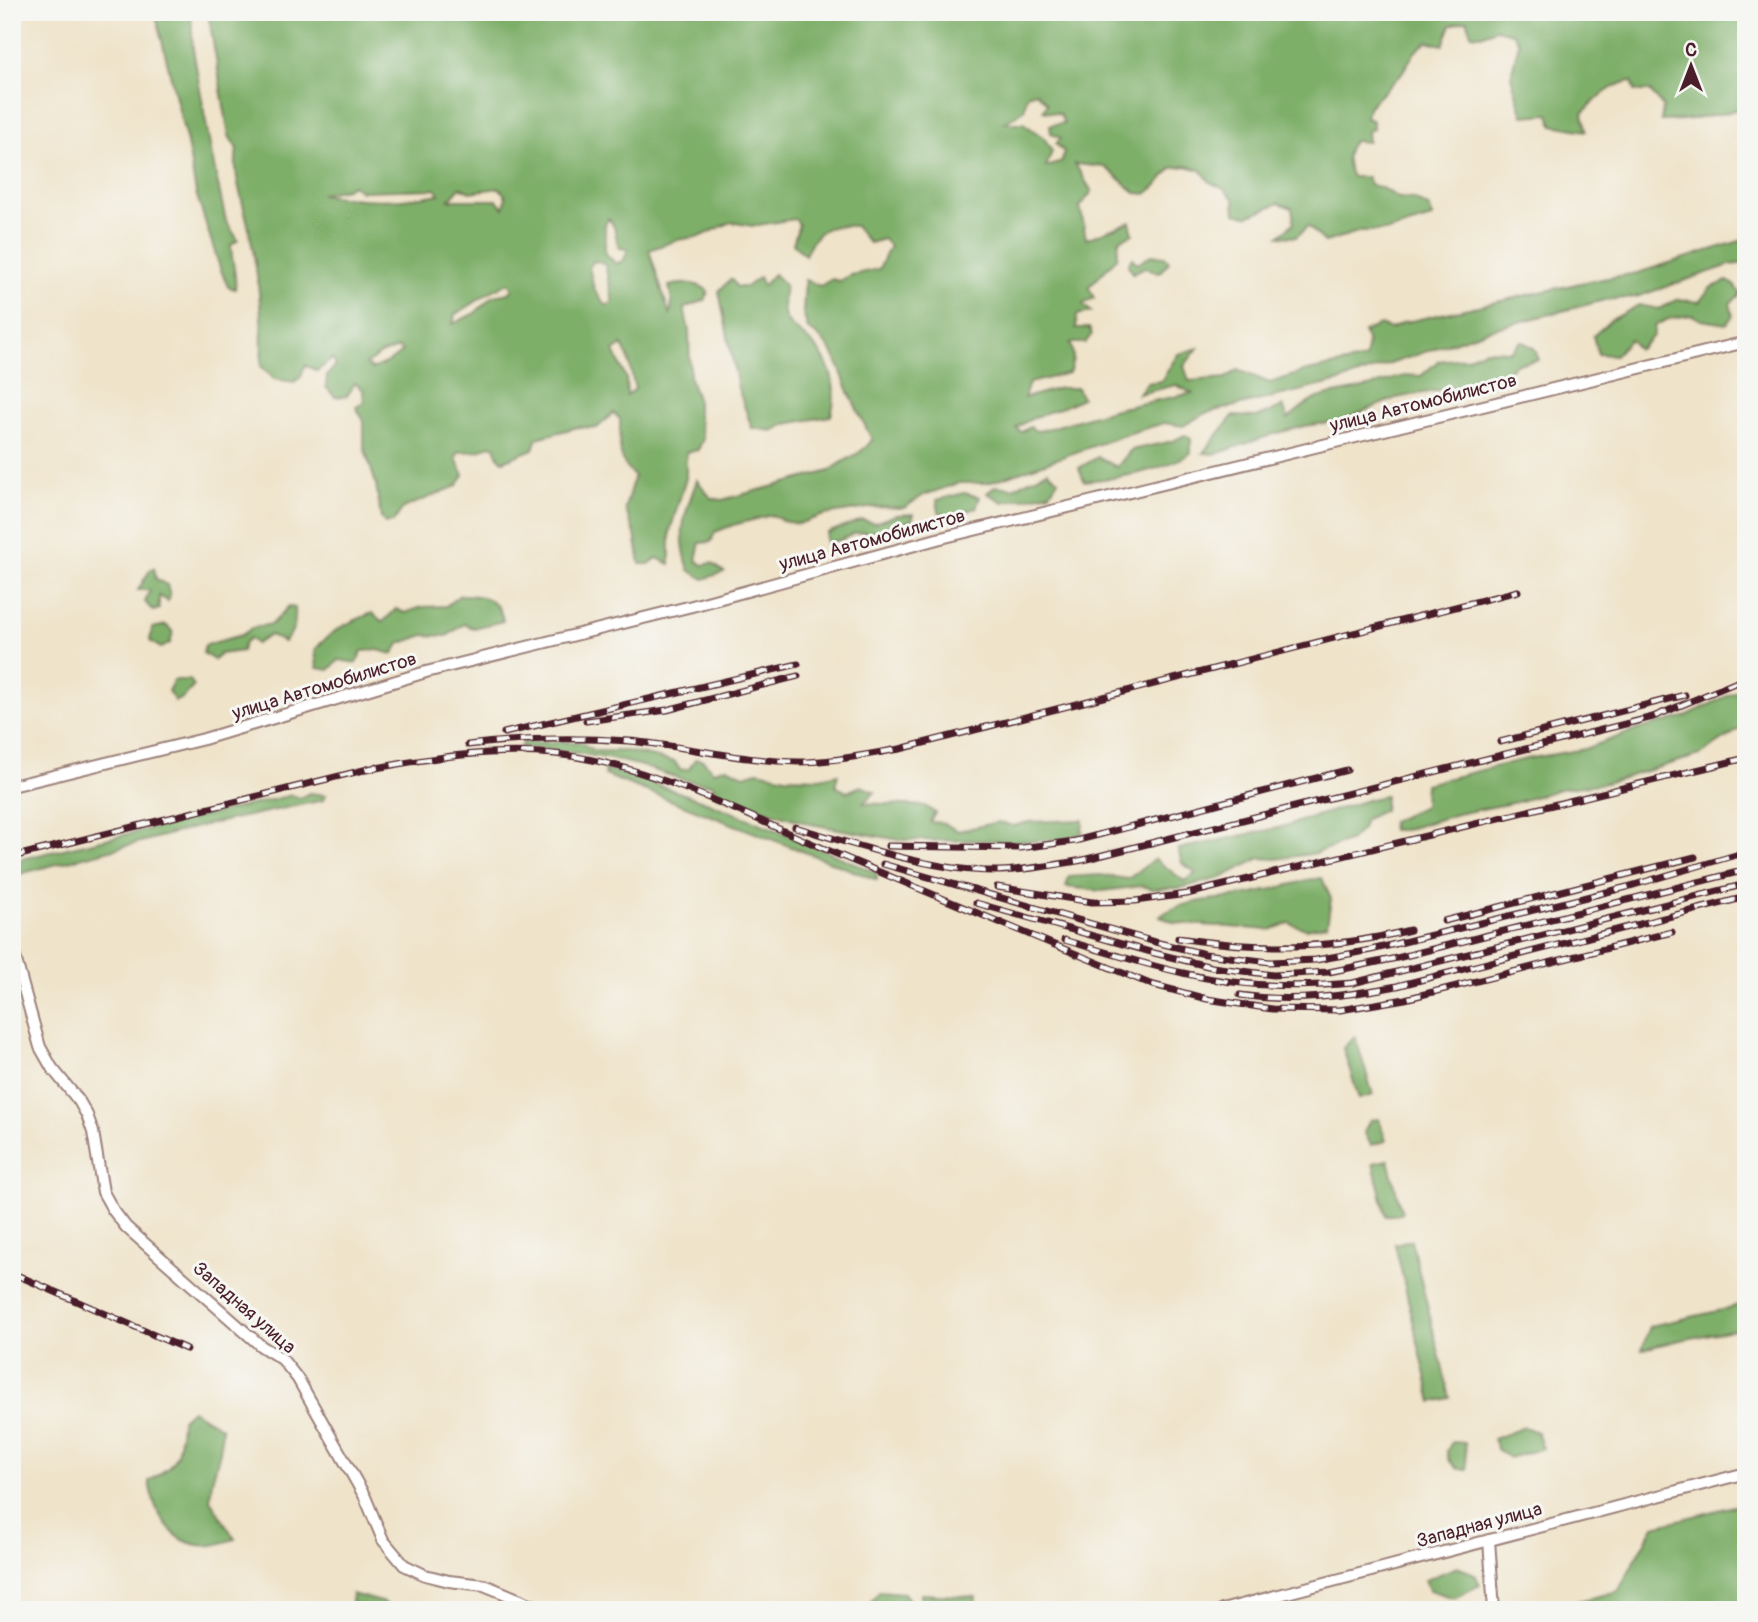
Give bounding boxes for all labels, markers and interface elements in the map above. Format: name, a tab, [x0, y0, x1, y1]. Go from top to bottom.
north arrow	[1656, 32, 1726, 102]
text: С	[1685, 38, 1697, 62]
street label: улица Автомобилистов	[1326, 368, 1519, 438]
street label: улица Автомобилистов	[776, 504, 968, 577]
street label: улица Автомобилистов	[228, 646, 419, 726]
street label: Западная улица	[188, 1256, 301, 1359]
street label: Западная улица	[1414, 1497, 1545, 1553]

